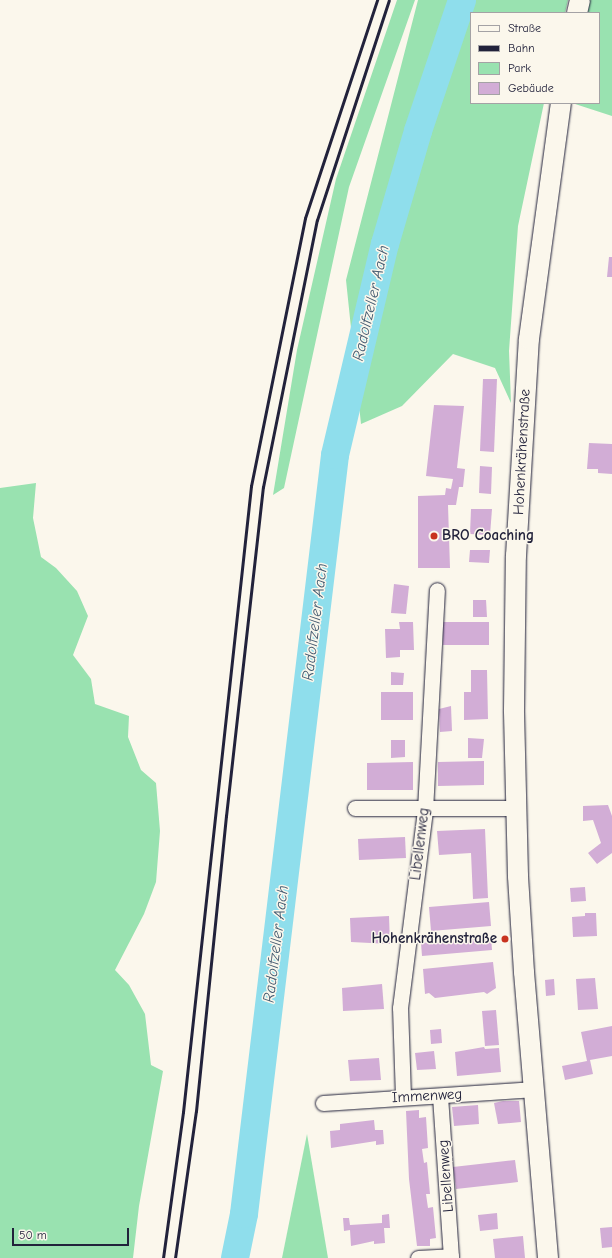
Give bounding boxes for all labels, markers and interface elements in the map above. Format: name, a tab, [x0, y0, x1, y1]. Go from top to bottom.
legend	[470, 12, 600, 104]
text: Straße	[508, 21, 541, 35]
text: Bahn	[508, 41, 535, 55]
text: Park	[508, 61, 531, 75]
text: Gebäude	[508, 81, 554, 95]
water label: Radolfzeller Aach	[348, 243, 394, 363]
street label: Hohenkrähenstraße	[510, 388, 534, 516]
place label: BRO Coaching	[442, 527, 534, 545]
marker: BRO Coaching	[429, 531, 439, 541]
water label: Radolfzeller Aach	[298, 562, 332, 682]
street label: Libellenweg	[407, 807, 433, 881]
water label: Radolfzeller Aach	[259, 884, 293, 1004]
place label: Hohenkrähenstraße	[372, 930, 497, 948]
marker: Hohenkrähenstraße	[500, 934, 510, 944]
street label: Immenweg	[391, 1085, 463, 1107]
street label: Libellenweg	[434, 1139, 458, 1213]
scale bar	[14, 1220, 131, 1246]
text: 50 m	[19, 1228, 47, 1242]

